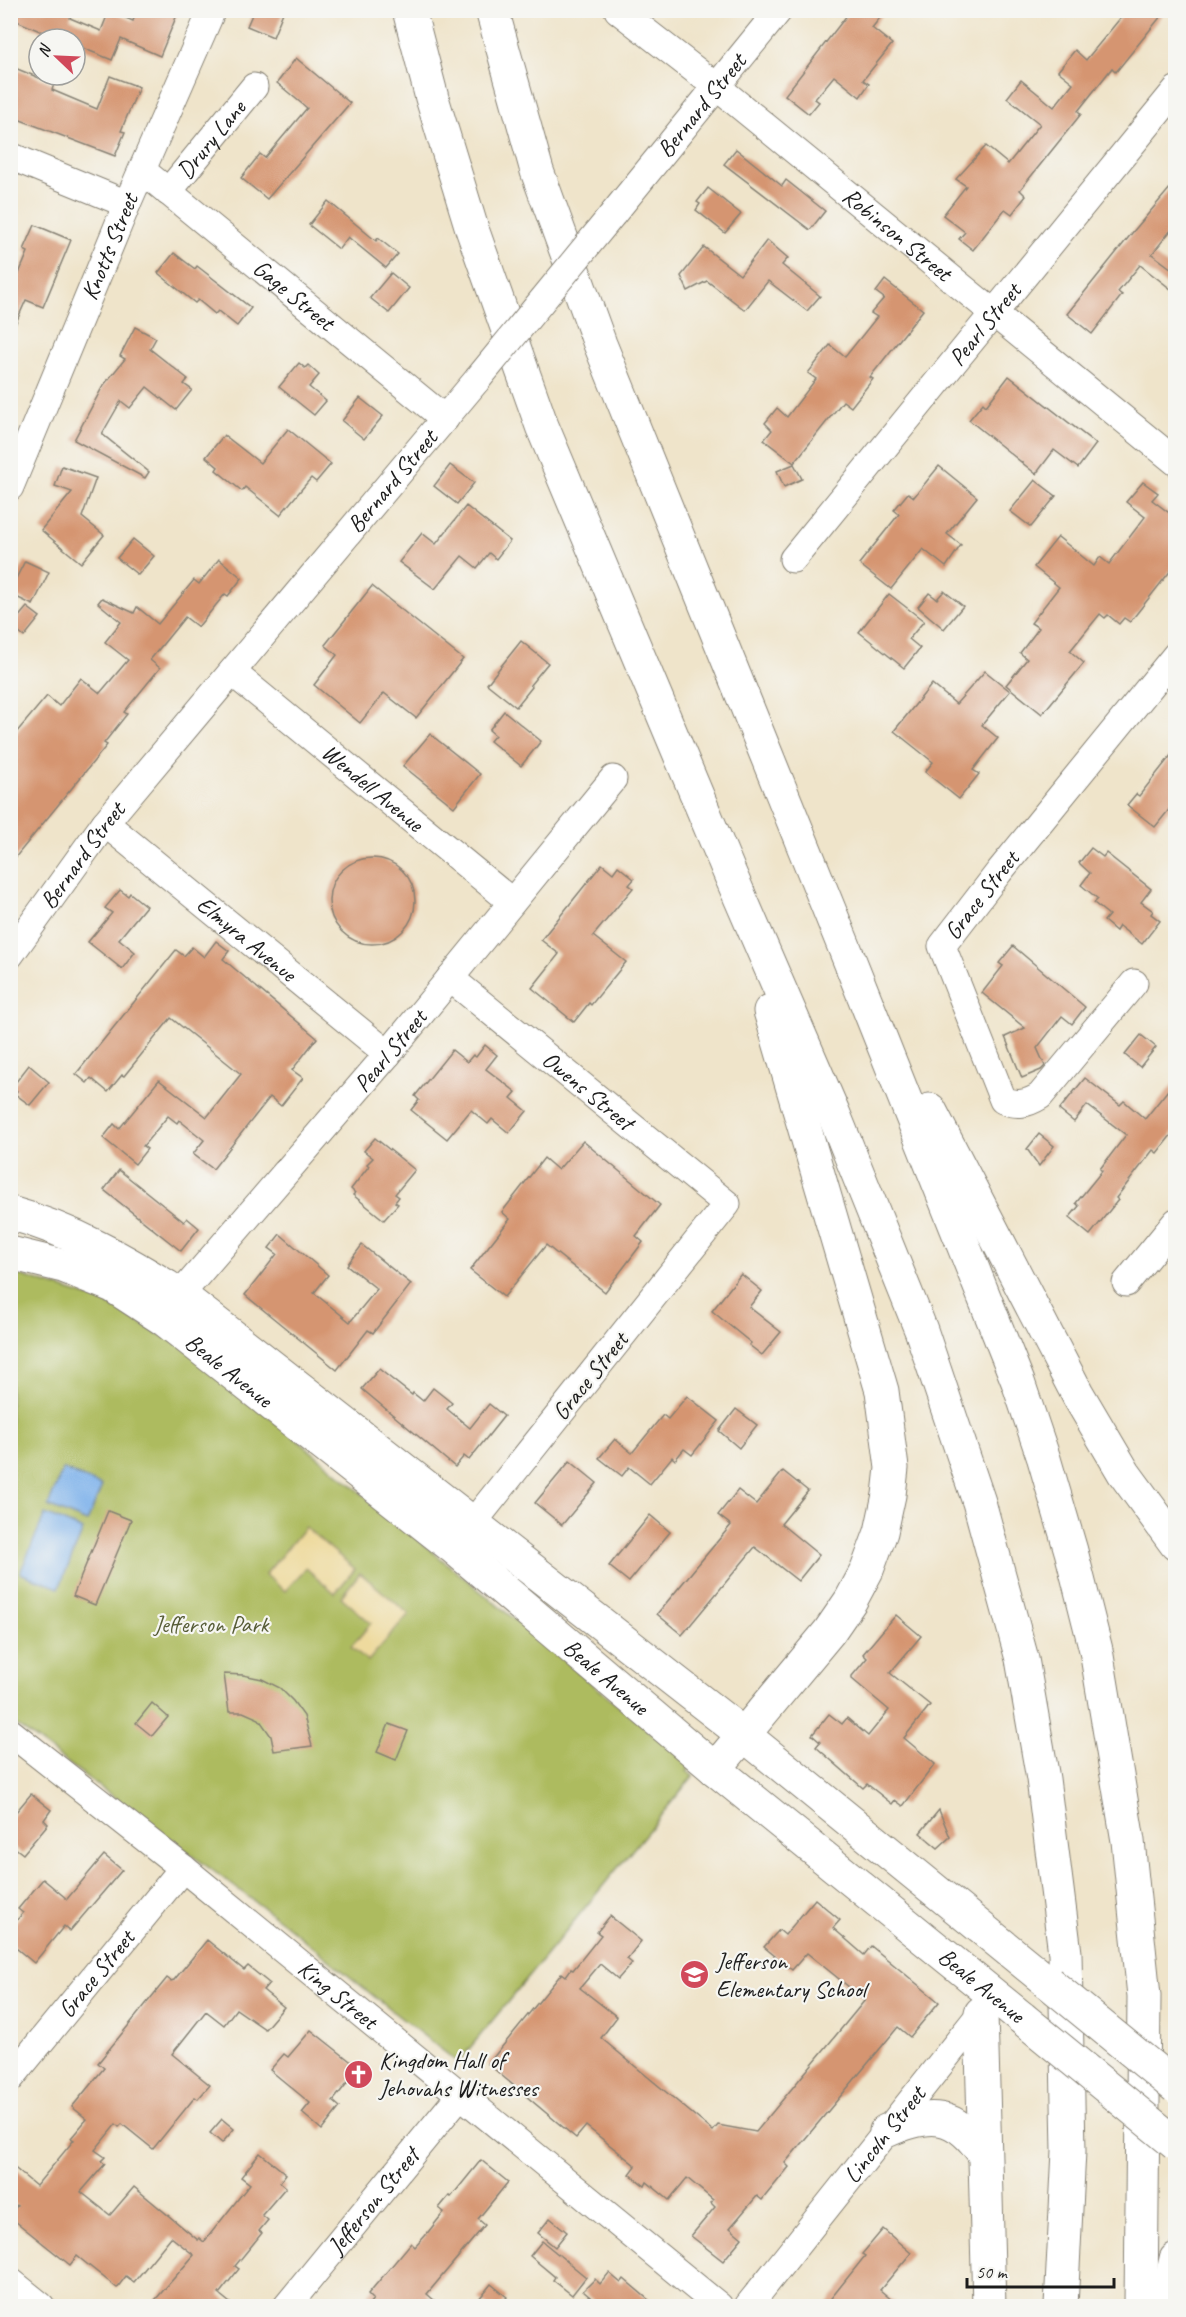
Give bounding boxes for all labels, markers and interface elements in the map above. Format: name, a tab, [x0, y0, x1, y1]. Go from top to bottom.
north arrow	[27, 27, 87, 87]
text: N	[33, 40, 56, 60]
street label: Bernard Street	[650, 46, 754, 163]
street label: Drury Lane	[170, 92, 253, 185]
street label: Robinson Street	[836, 181, 959, 289]
street label: Knotts Street	[74, 187, 145, 304]
street label: Gage Street	[247, 253, 342, 338]
street label: Pearl Street	[942, 275, 1029, 372]
street label: Bernard Street	[340, 422, 445, 539]
street label: Wendell Avenue	[316, 737, 431, 839]
street label: Bernard Street	[33, 794, 133, 915]
street label: Grace Street	[937, 843, 1027, 946]
street label: Elmyra Avenue	[191, 889, 304, 990]
street label: Pearl Street	[347, 1002, 435, 1098]
street label: Owens Street	[536, 1044, 642, 1139]
street label: Grace Street	[545, 1324, 636, 1426]
street label: Beale Avenue	[179, 1327, 280, 1415]
park label: Jefferson Park	[153, 1609, 271, 1639]
street label: Beale Avenue	[557, 1632, 657, 1723]
street label: Grace Street	[51, 1922, 142, 2024]
street label: Beale Avenue	[932, 1941, 1033, 2031]
place label: Jefferson Elementary School	[715, 1946, 870, 2004]
street label: King Street	[292, 1953, 385, 2037]
school or university icon: Jefferson Elementary School	[679, 1959, 711, 1991]
place label: Kingdom Hall of Jehovahs Witnesses	[378, 2045, 539, 2103]
church icon: Kingdom Hall of Jehovahs Witnesses	[342, 2058, 374, 2090]
street label: Lincoln Street	[837, 2079, 933, 2189]
street label: Jefferson Street	[320, 2139, 428, 2261]
scale bar	[967, 2251, 1114, 2289]
text: 50 m	[976, 2261, 1009, 2283]

